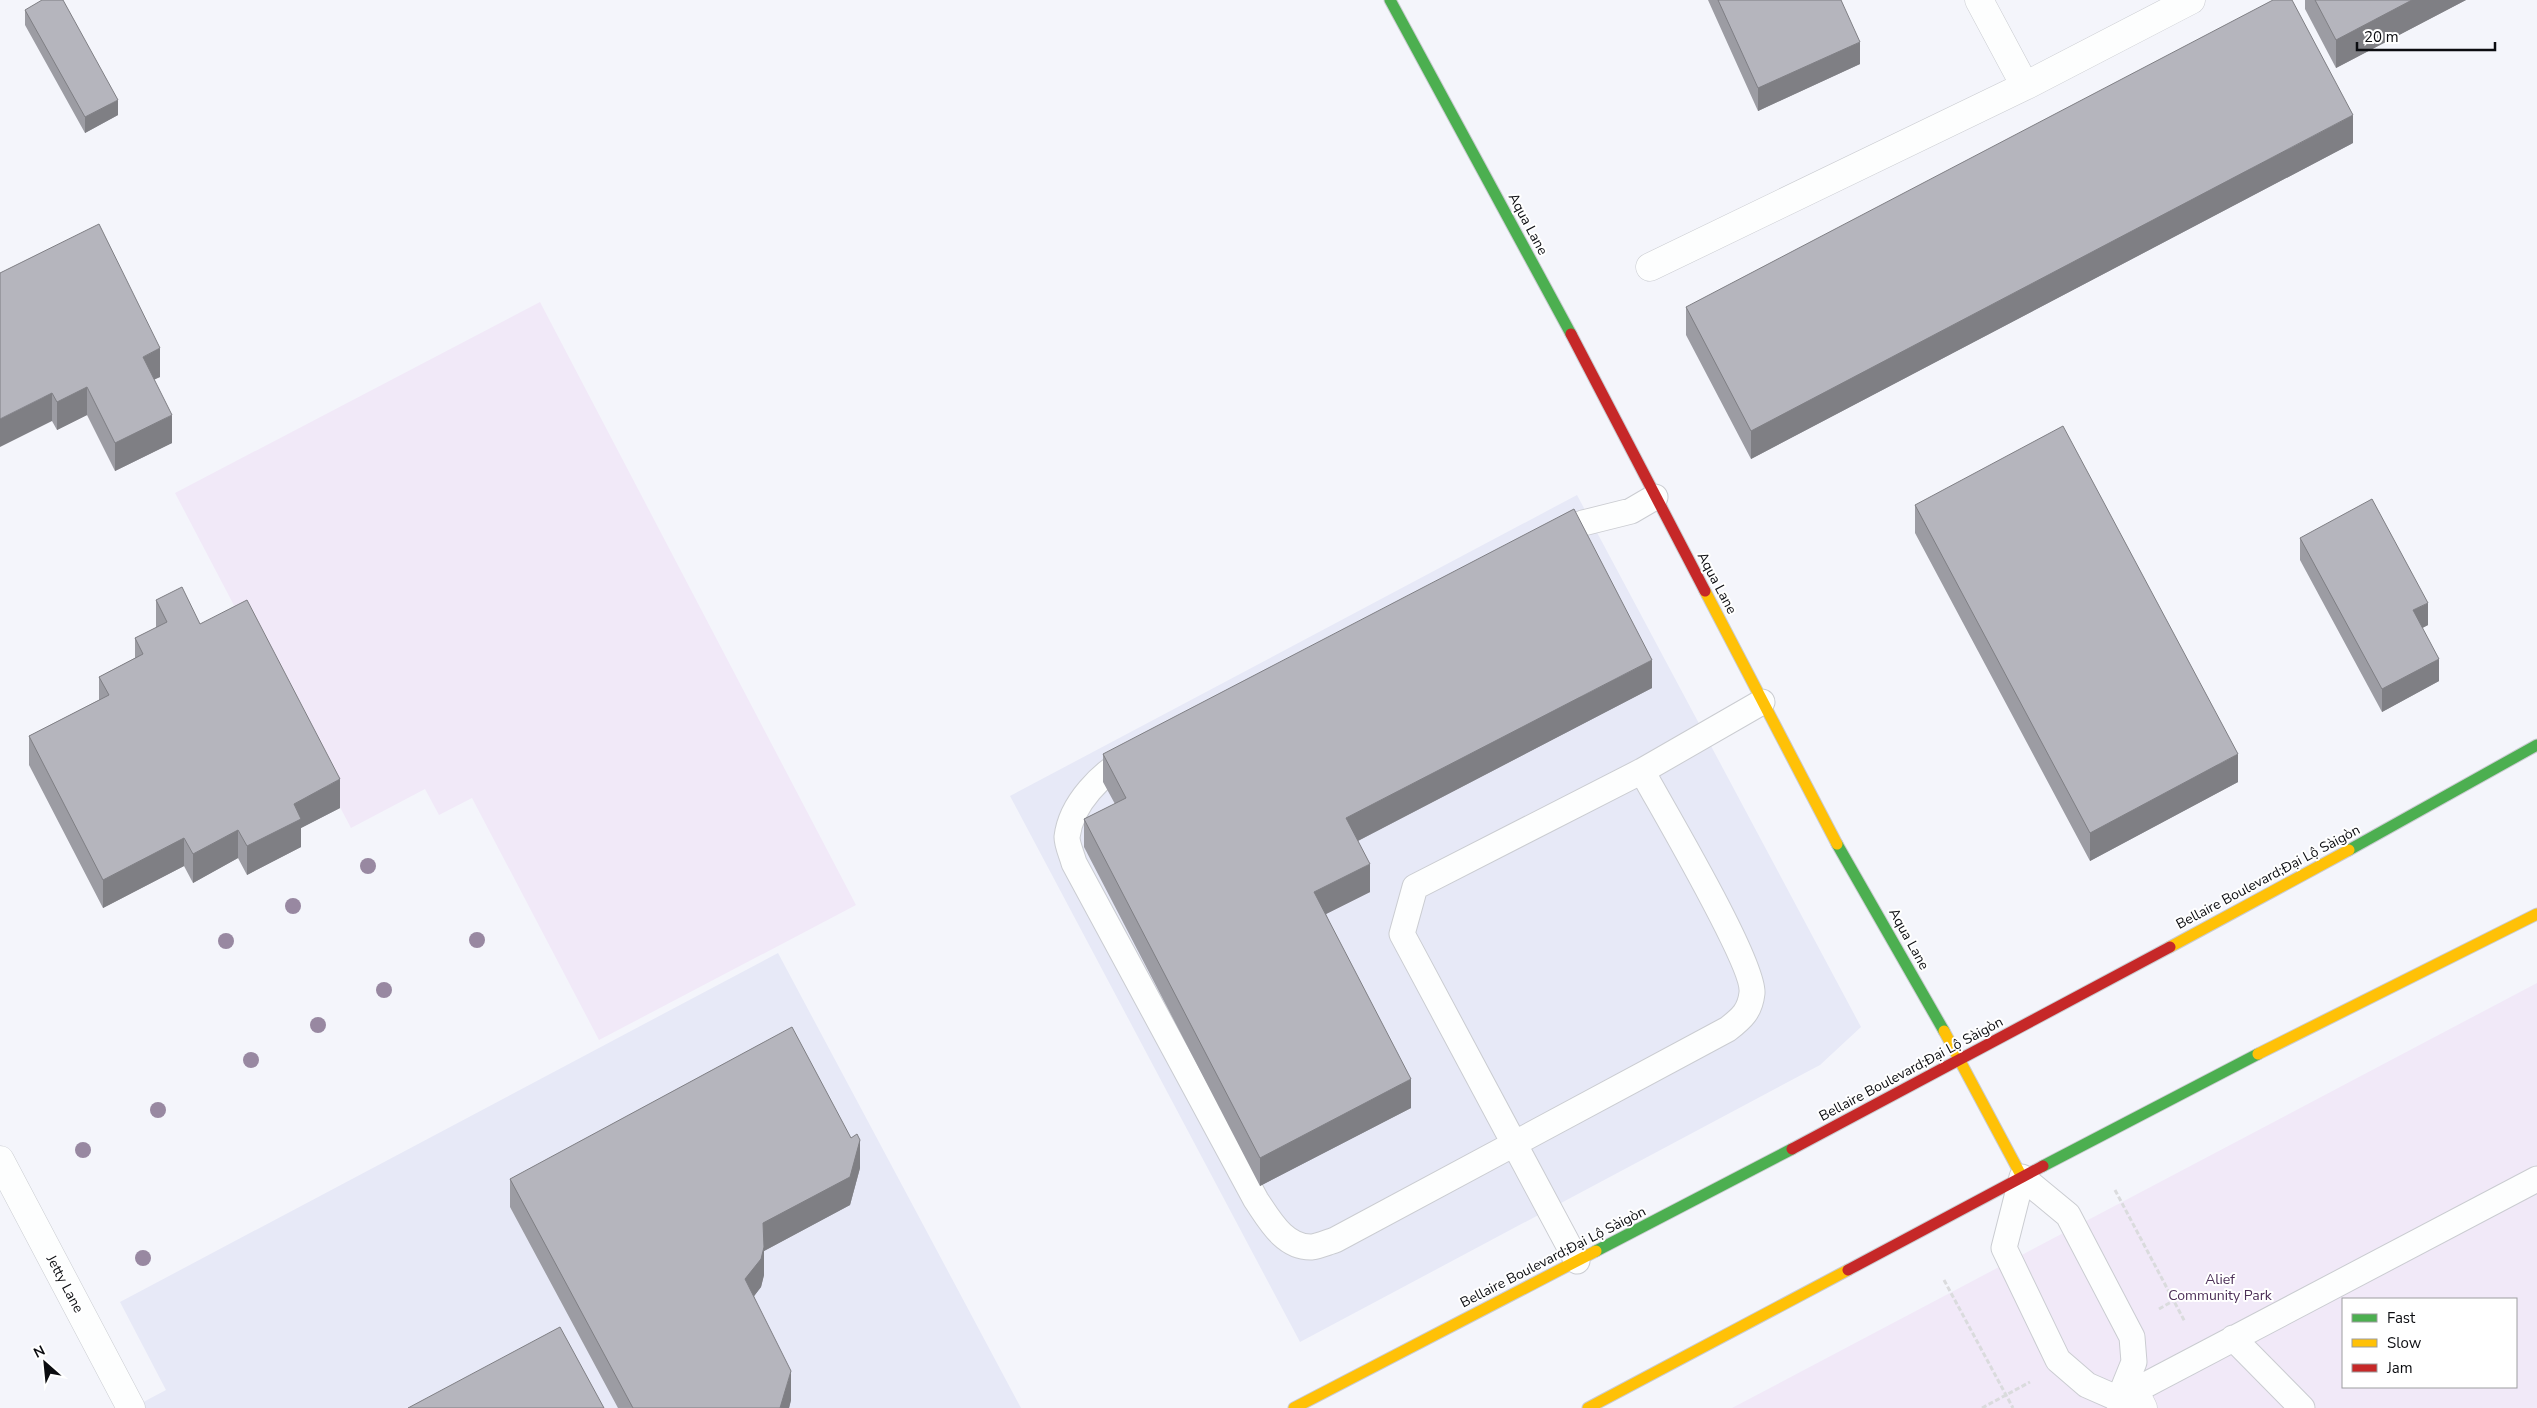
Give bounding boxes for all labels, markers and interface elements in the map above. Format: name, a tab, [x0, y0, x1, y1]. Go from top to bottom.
scale bar	[2357, 20, 2494, 52]
text: 20 m	[2364, 27, 2399, 47]
street label: Aqua Lane	[1504, 190, 1552, 258]
street label: Aqua Lane	[1693, 549, 1741, 617]
street label: Bellaire Boulevard;Đại Lộ Sàigòn	[2173, 820, 2363, 934]
street label: Aqua Lane	[1884, 905, 1934, 973]
street label: Bellaire Boulevard;Đại Lộ Sàigòn	[1816, 1012, 2006, 1126]
street label: Bellaire Boulevard;Đại Lộ Sàigòn	[1457, 1202, 1649, 1312]
street label: Jetty Lane	[41, 1251, 88, 1316]
park label: Alief Community Park	[2168, 1270, 2273, 1305]
legend	[2342, 1298, 2517, 1388]
text: Fast	[2387, 1308, 2416, 1328]
text: Slow	[2387, 1333, 2422, 1353]
north arrow	[20, 1338, 70, 1388]
text: N	[30, 1341, 48, 1363]
text: Jam	[2386, 1358, 2413, 1378]

